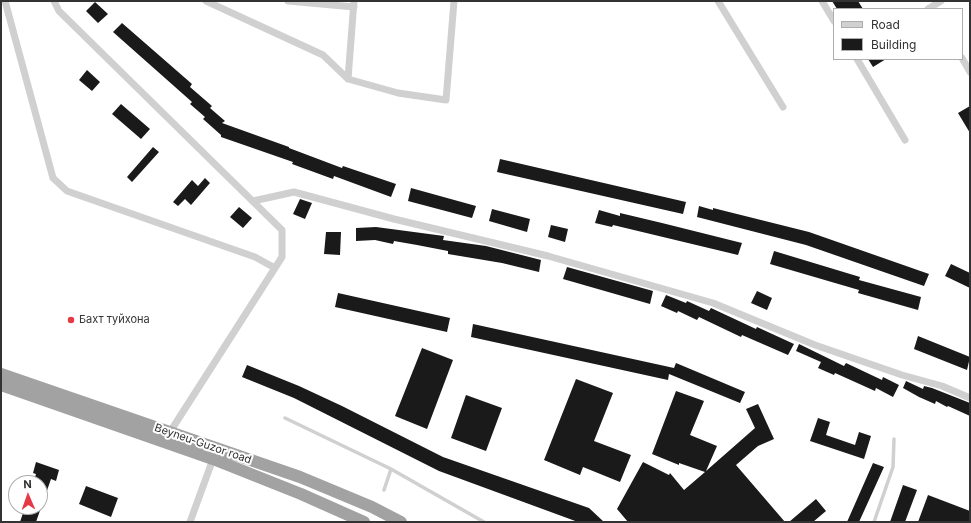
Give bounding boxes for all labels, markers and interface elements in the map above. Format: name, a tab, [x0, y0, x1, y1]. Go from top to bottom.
legend	[833, 8, 963, 60]
text: Road	[871, 17, 900, 32]
text: Building	[871, 37, 916, 52]
place label: Бахт туйхона	[79, 313, 150, 327]
marker: Бахт туйхона	[66, 315, 76, 325]
street label: Beyneu-Guzor road	[153, 421, 253, 467]
north arrow	[8, 475, 48, 515]
text: N	[23, 477, 32, 491]

